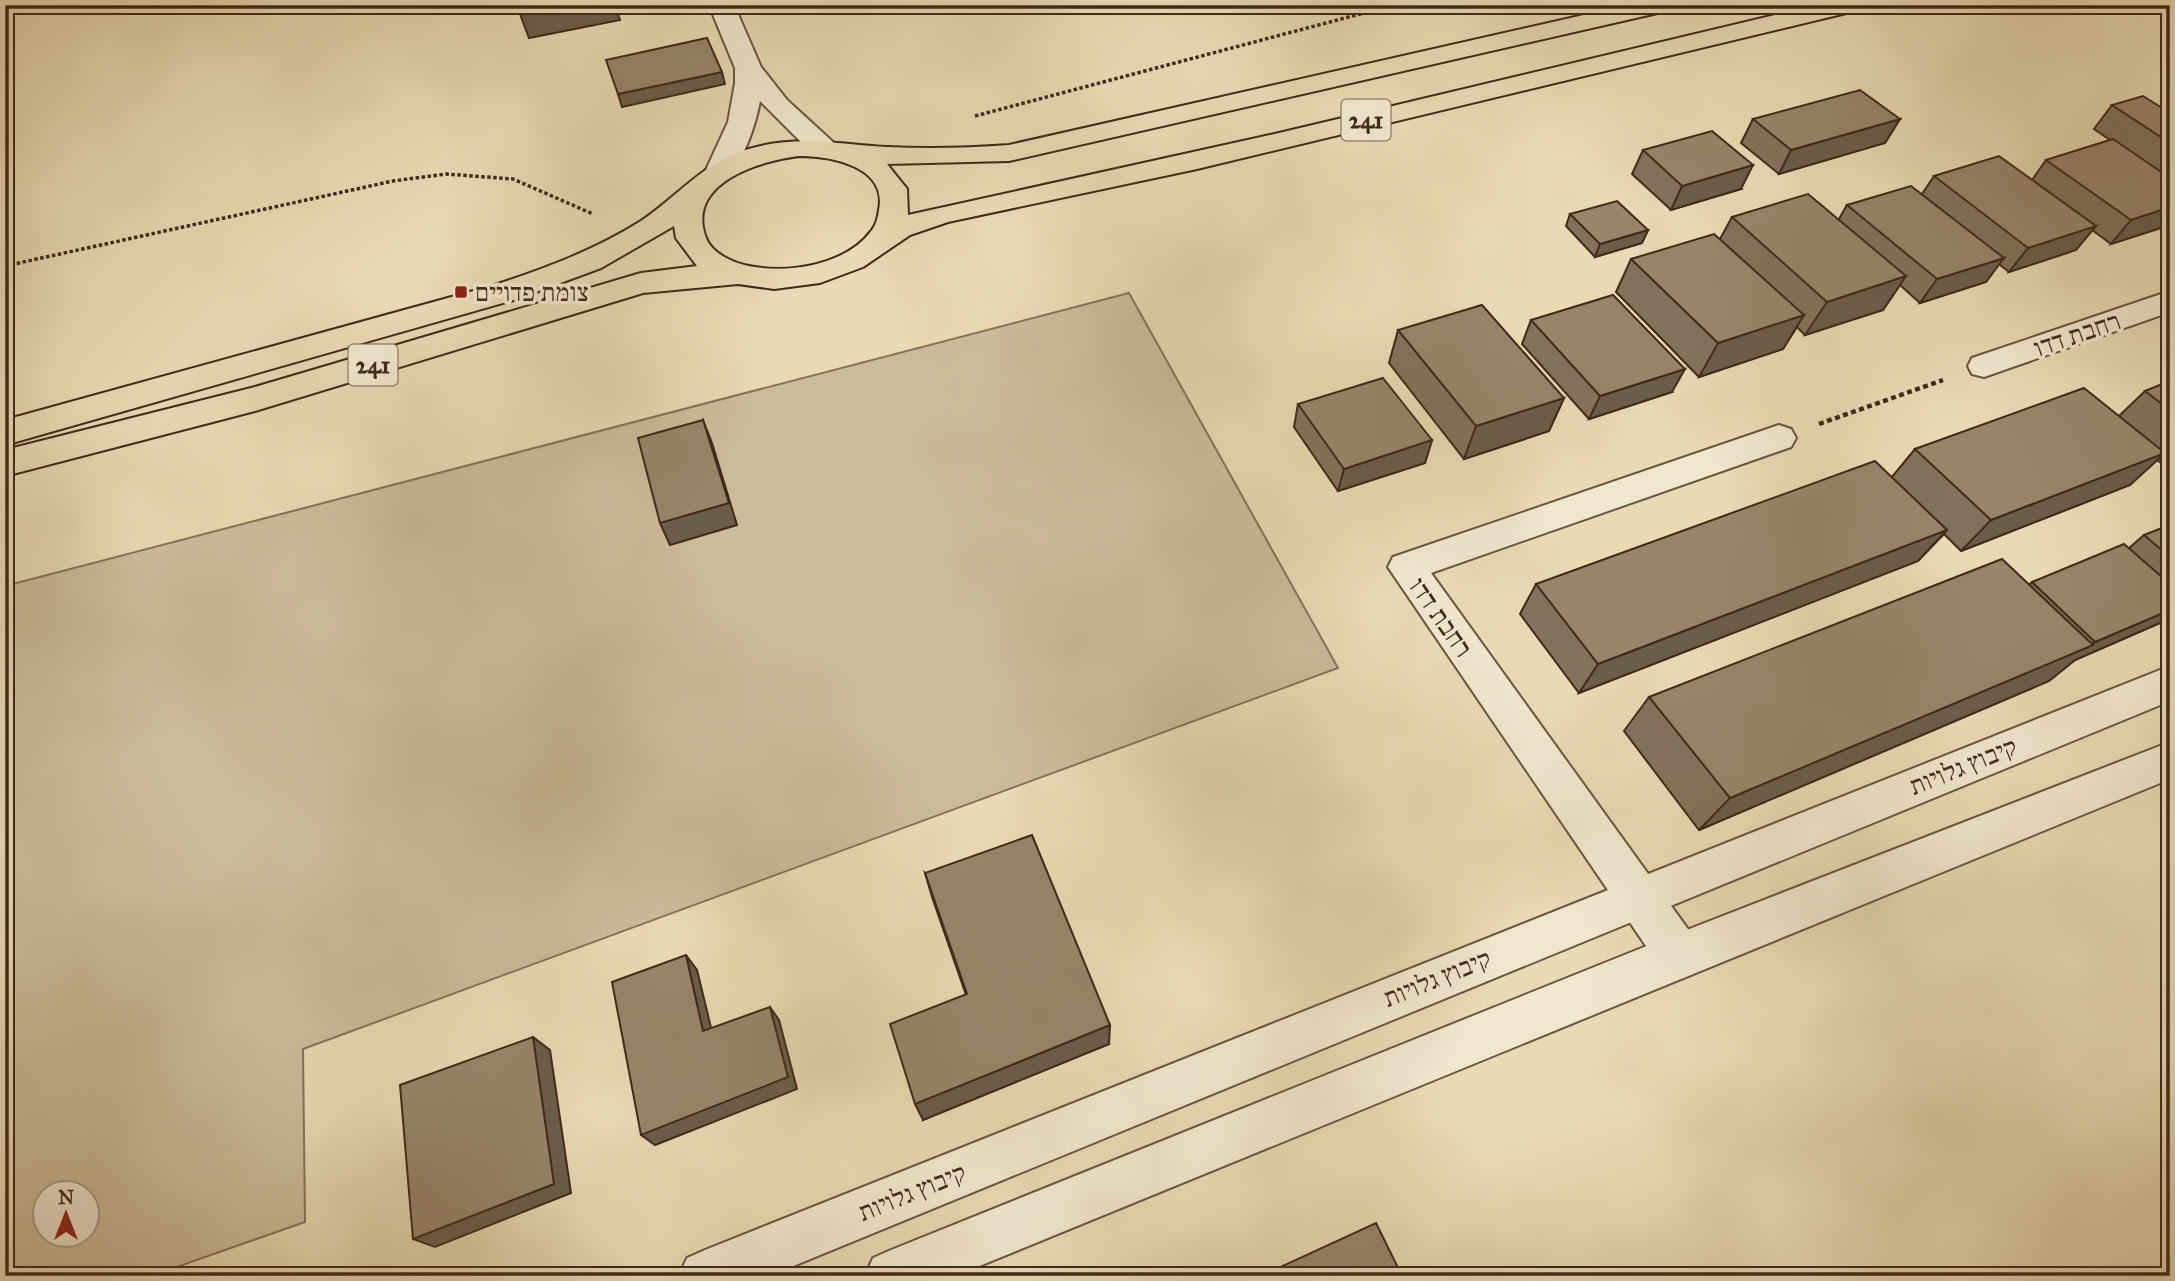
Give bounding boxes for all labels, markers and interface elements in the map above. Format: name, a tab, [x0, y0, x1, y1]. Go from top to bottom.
road number: 241	[1342, 100, 1390, 140]
place label: צומת פדויים	[475, 276, 589, 308]
marker: צומת פדויים	[453, 284, 469, 300]
street label: רחבת דדו	[2029, 304, 2125, 364]
road number: 241	[348, 344, 398, 386]
street label: רחבת דדו	[1402, 571, 1480, 663]
street label: קיבוץ גלויות	[1904, 730, 2022, 802]
street label: קיבוץ גלויות	[1378, 942, 1496, 1014]
street label: קיבוץ גלויות	[853, 1156, 971, 1228]
north arrow	[32, 1180, 102, 1250]
text: N	[58, 1186, 74, 1209]

